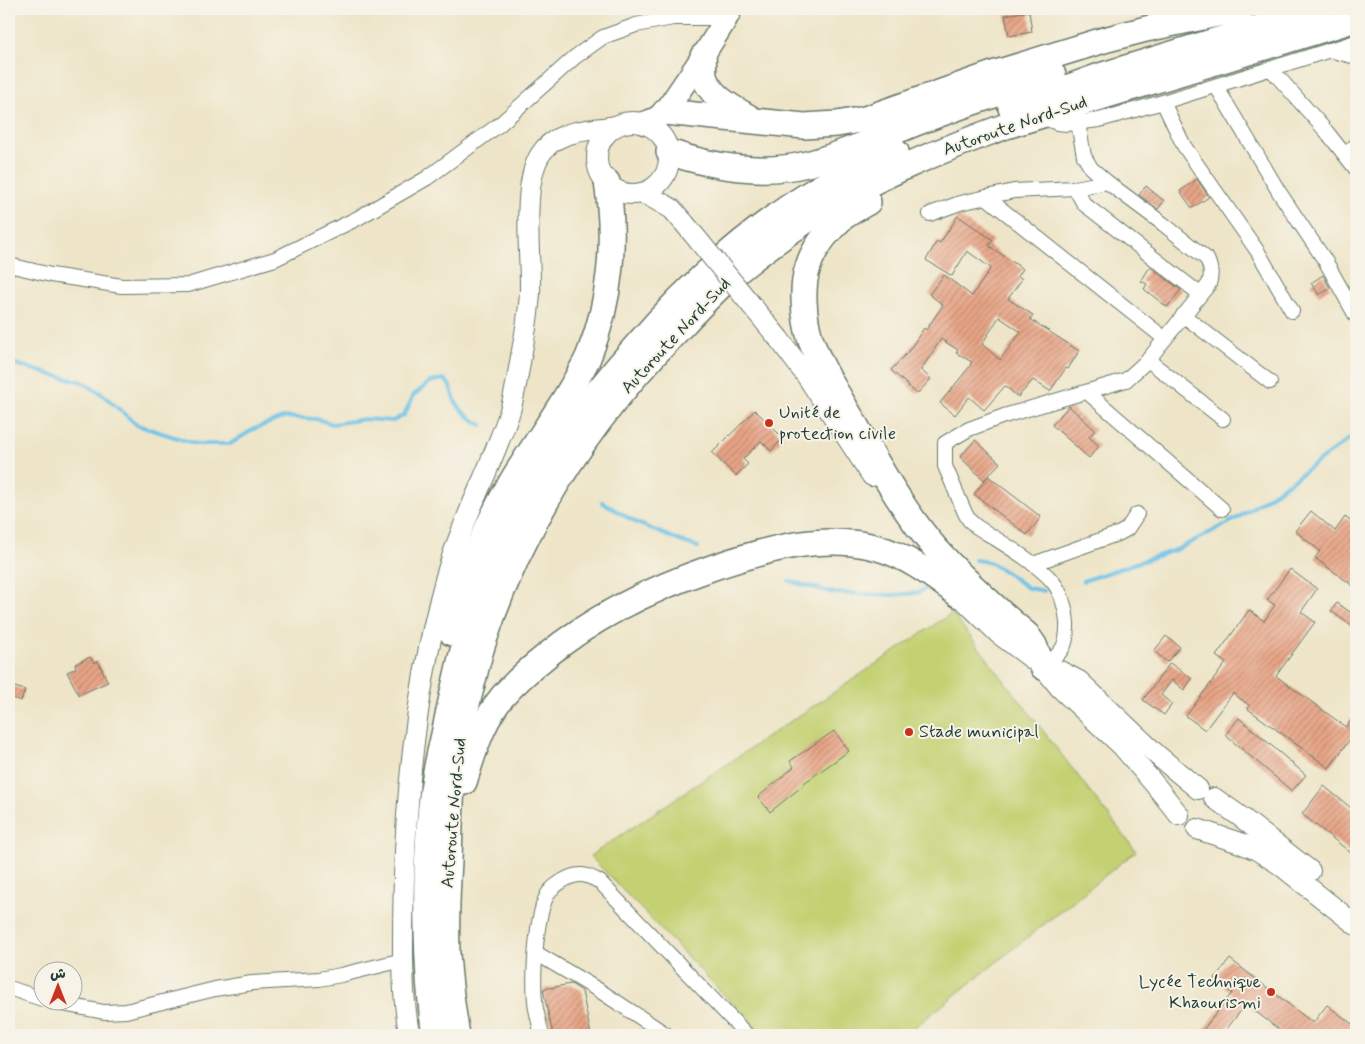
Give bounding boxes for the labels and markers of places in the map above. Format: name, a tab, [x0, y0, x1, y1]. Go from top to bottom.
place label: Unité de protection civile	[779, 401, 896, 446]
marker: Unité de protection civile	[763, 417, 775, 429]
place label: Stade municipal	[919, 720, 1039, 744]
marker: Stade municipal	[903, 726, 915, 738]
place label: Lycée Technique Khaourismi	[1139, 970, 1261, 1015]
marker: Lycée Technique Khaourismi	[1265, 986, 1277, 998]

